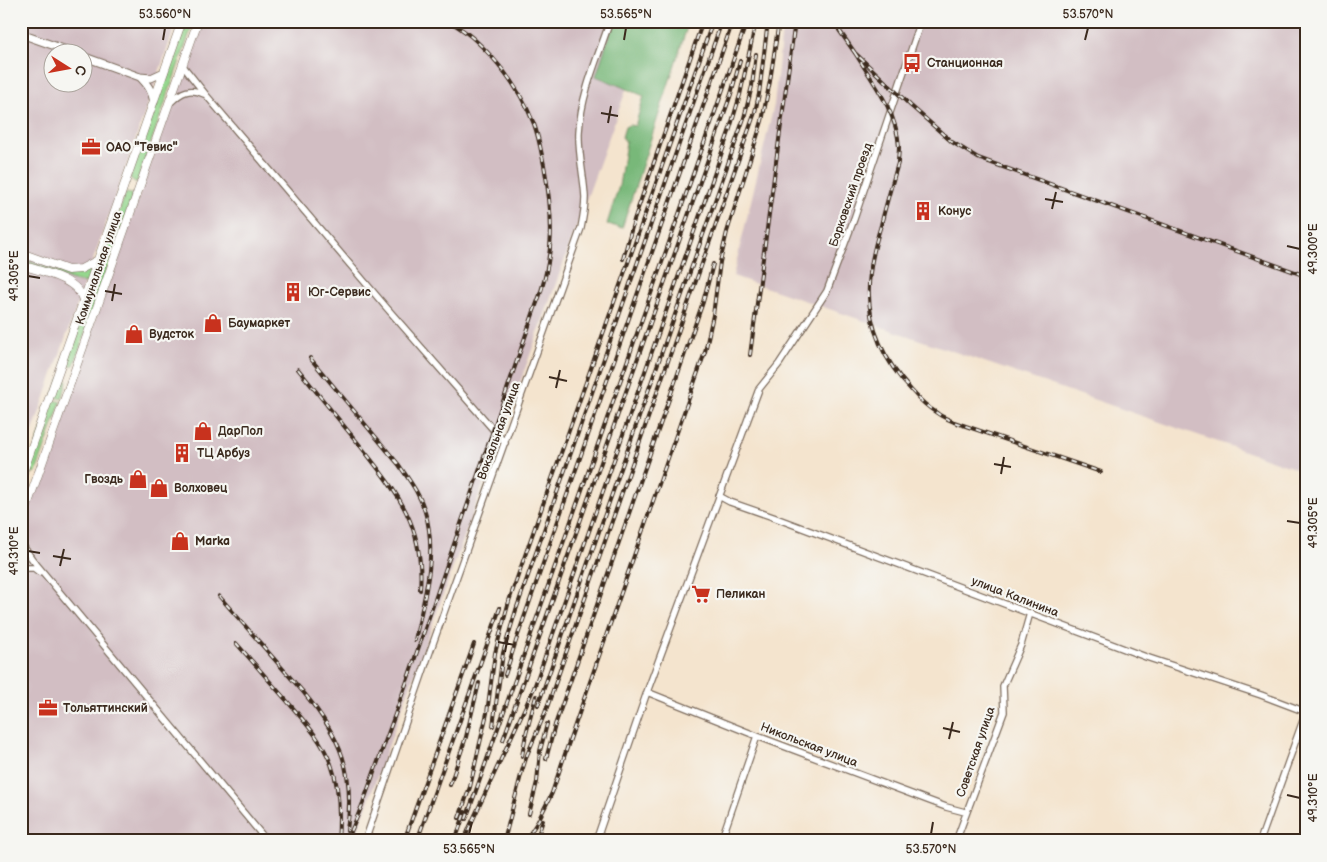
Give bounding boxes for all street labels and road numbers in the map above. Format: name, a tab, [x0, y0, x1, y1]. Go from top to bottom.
street label: Борковский проезд	[826, 140, 876, 249]
street label: Коммунальная улица	[73, 209, 125, 327]
street label: Вокзальная улица	[474, 380, 524, 482]
street label: улица Калинина	[969, 573, 1061, 621]
street label: Советская улица	[953, 705, 999, 799]
street label: Никольская улица	[758, 720, 860, 770]

